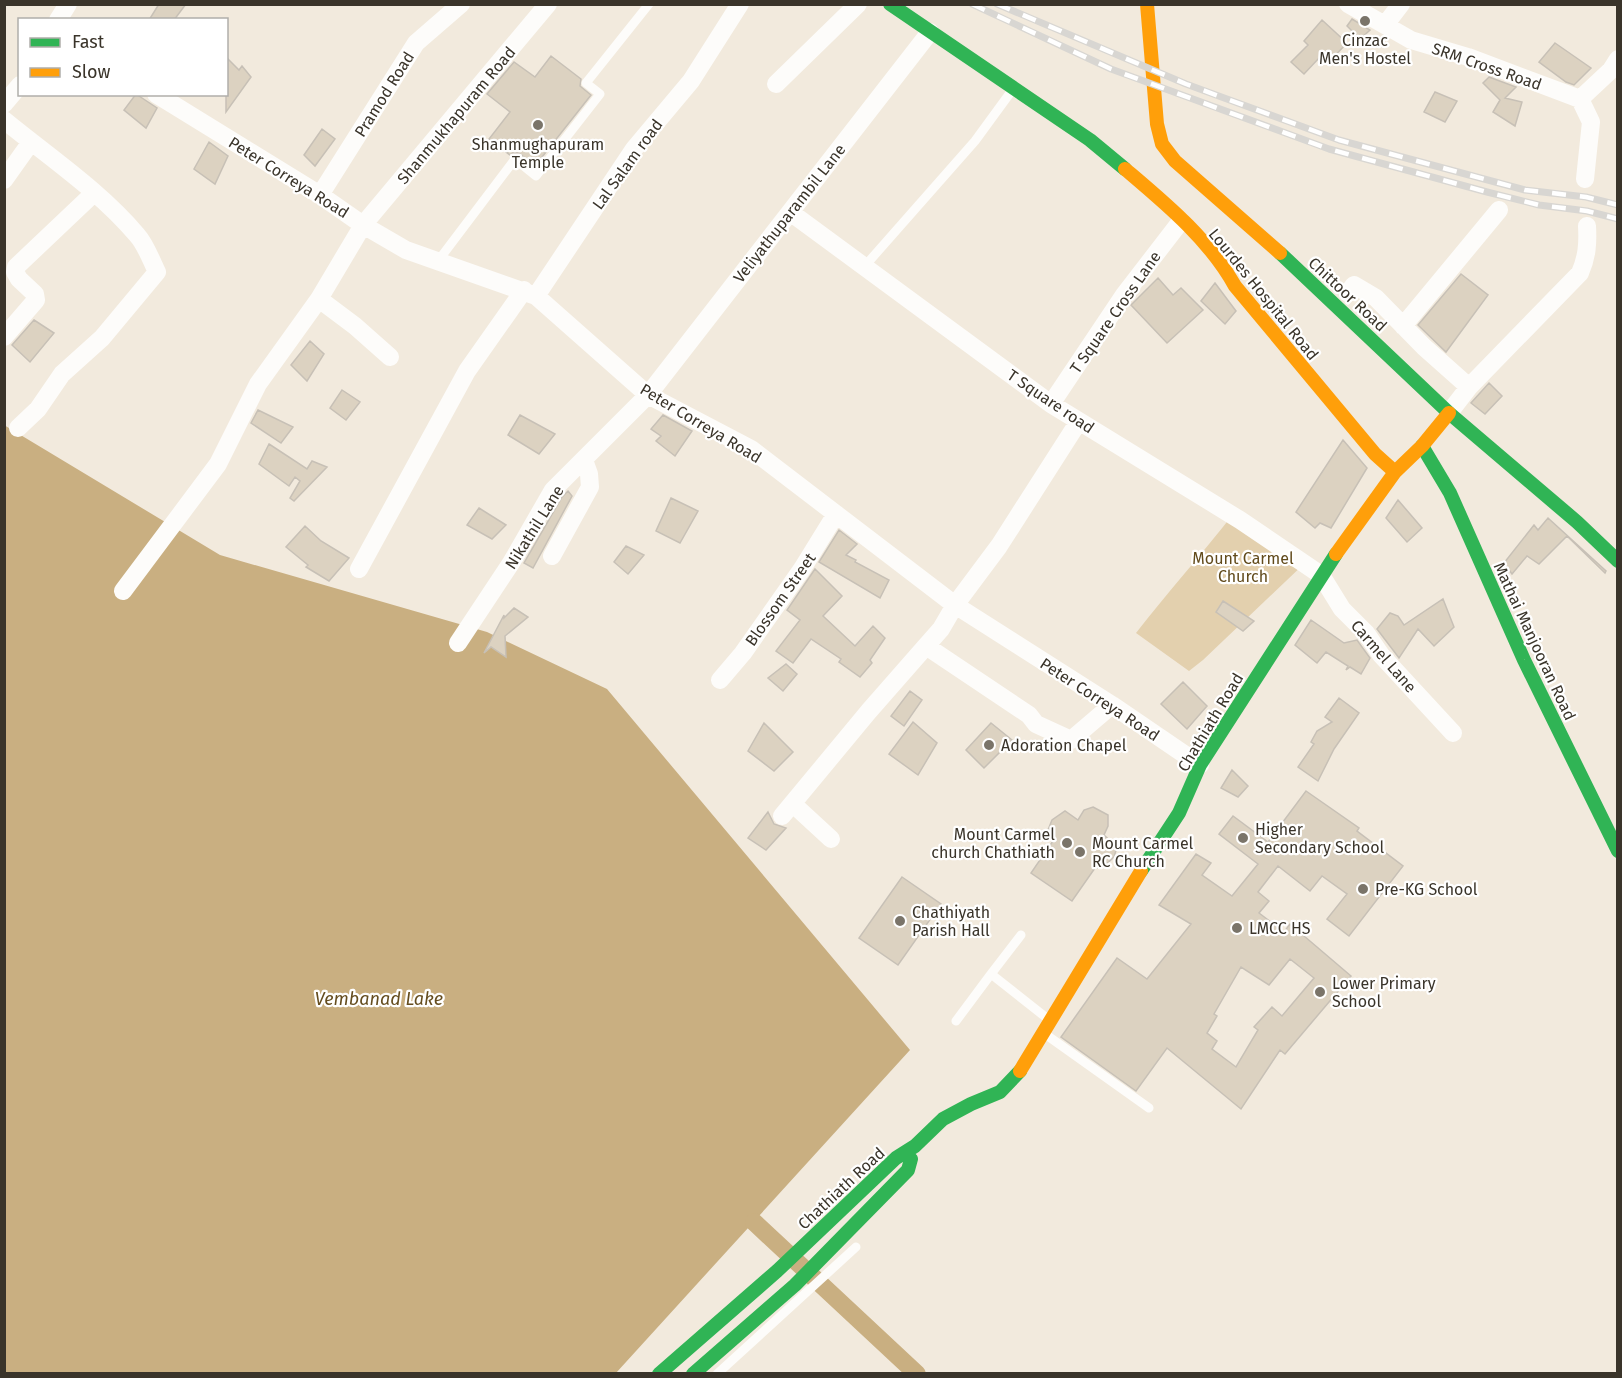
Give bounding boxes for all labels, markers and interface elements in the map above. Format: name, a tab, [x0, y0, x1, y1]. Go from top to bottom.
marker: Cinzac Men's Hostel	[1358, 14, 1372, 28]
legend	[18, 18, 228, 96]
text: Fast	[72, 31, 105, 53]
place label: Cinzac Men's Hostel	[1319, 31, 1411, 68]
street label: SRM Cross Road	[1429, 39, 1544, 94]
street label: Shanmukhapuram Road	[393, 43, 519, 188]
street label: Pramod Road	[351, 48, 418, 140]
text: Slow	[72, 61, 111, 83]
street label: Lal Salam road	[588, 115, 667, 213]
marker: Shanmughapuram Temple	[531, 118, 545, 132]
street label: Peter Correya Road	[225, 133, 352, 222]
place label: Shanmughapuram Temple	[472, 135, 604, 172]
street label: Veliyathuparambil Lane	[729, 140, 849, 286]
street label: Lourdes Hospital Road	[1205, 225, 1322, 364]
street label: T Square Cross Lane	[1066, 248, 1165, 377]
street label: Chittoor Road	[1305, 253, 1391, 335]
street label: T Square road	[1004, 365, 1098, 437]
street label: Peter Correya Road	[637, 380, 765, 467]
street label: Nikathil Lane	[501, 482, 568, 573]
street label: Blossom Street	[741, 549, 820, 649]
park label: Mount Carmel Church	[1192, 549, 1294, 586]
street label: Mathai Manjooran Road	[1490, 559, 1580, 723]
street label: Carmel Lane	[1347, 616, 1420, 696]
street label: Peter Correya Road	[1037, 654, 1163, 745]
street label: Chathiath Road	[1174, 670, 1247, 775]
place label: Adoration Chapel	[1001, 736, 1127, 755]
marker: Adoration Chapel	[982, 738, 996, 752]
place label: Higher Secondary School	[1255, 820, 1384, 857]
place label: Mount Carmel church Chathiath	[931, 825, 1055, 862]
marker: Higher Secondary School	[1236, 831, 1250, 845]
place label: Mount Carmel RC Church	[1092, 834, 1194, 871]
marker: Mount Carmel church Chathiath	[1060, 836, 1074, 850]
marker: Mount Carmel RC Church	[1073, 845, 1087, 859]
place label: Pre-KG School	[1375, 880, 1478, 899]
marker: Pre-KG School	[1356, 882, 1370, 896]
place label: Chathiyath Parish Hall	[912, 903, 990, 940]
marker: Chathiyath Parish Hall	[893, 914, 907, 928]
place label: LMCC HS	[1249, 919, 1311, 938]
marker: LMCC HS	[1230, 921, 1244, 935]
place label: Lower Primary School	[1332, 974, 1436, 1011]
marker: Lower Primary School	[1313, 985, 1327, 999]
water label: Vembanad Lake	[315, 988, 443, 1010]
street label: Chathiath Road	[794, 1143, 889, 1233]

